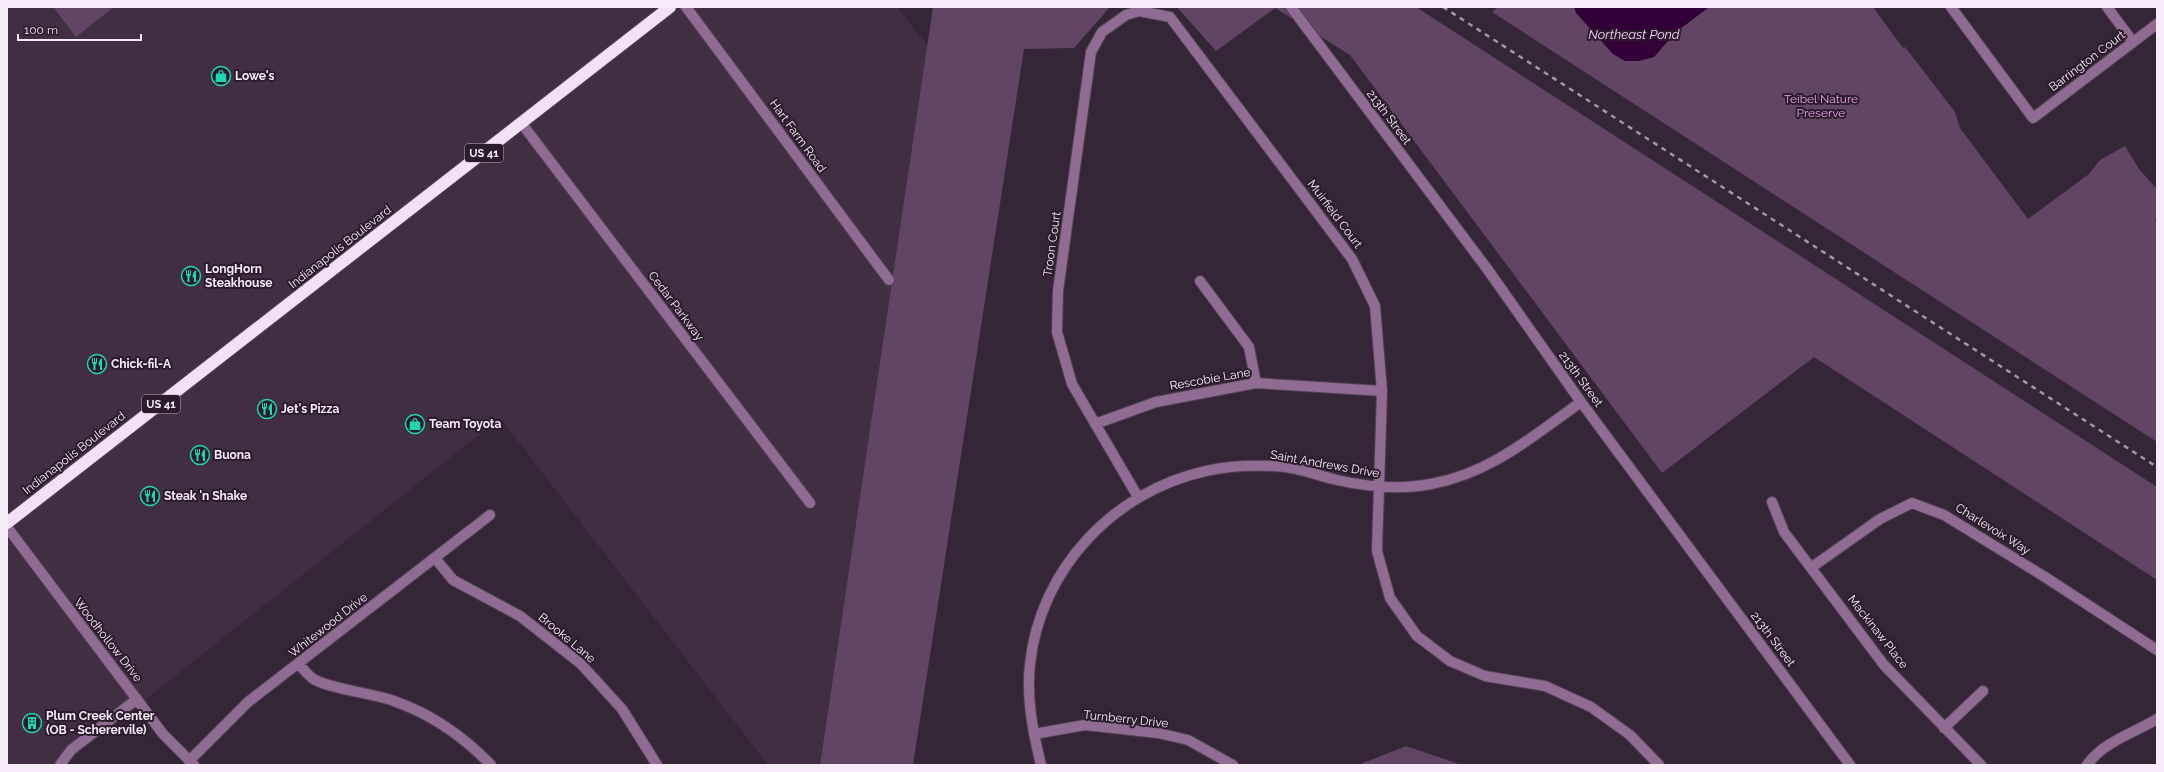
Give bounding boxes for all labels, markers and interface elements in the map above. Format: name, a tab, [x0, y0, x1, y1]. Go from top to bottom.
scale bar	[18, 16, 141, 42]
text: 100 m	[24, 23, 58, 37]
water label: Northeast Pond	[1588, 27, 1680, 42]
street label: Barrington Court	[2046, 28, 2128, 94]
shop icon: Lowe's	[210, 65, 232, 87]
place label: Lowe's	[235, 69, 275, 83]
street label: 213th Street	[1364, 87, 1414, 147]
park label: Teibel Nature Preserve	[1784, 92, 1858, 120]
street label: Hart Farm Road	[767, 97, 829, 175]
road number: US 41	[465, 144, 503, 162]
street label: Muirfield Court	[1305, 177, 1365, 251]
street label: Indianapolis Boulevard	[286, 203, 394, 291]
street label: Troon Court	[1041, 211, 1063, 277]
place label: LongHorn Steakhouse	[205, 262, 273, 290]
restaurant icon: LongHorn Steakhouse	[180, 265, 202, 287]
street label: Cedar Parkway	[645, 269, 707, 344]
street label: 213th Street	[1556, 349, 1606, 409]
restaurant icon: Chick-fil-A	[86, 353, 108, 375]
place label: Chick-fil-A	[111, 357, 172, 371]
street label: Rescobie Lane	[1168, 365, 1252, 393]
road number: US 41	[142, 395, 180, 413]
restaurant icon: Jet's Pizza	[256, 398, 278, 420]
place label: Jet's Pizza	[281, 402, 339, 416]
street label: Indianapolis Boulevard	[20, 409, 128, 497]
shop icon: Team Toyota	[404, 413, 426, 435]
place label: Team Toyota	[429, 417, 501, 431]
restaurant icon: Buona	[189, 444, 211, 466]
place label: Buona	[214, 448, 251, 462]
street label: Saint Andrews Drive	[1269, 448, 1381, 480]
restaurant icon: Steak 'n Shake	[139, 485, 161, 507]
place label: Steak 'n Shake	[164, 489, 247, 503]
street label: Charlevoix Way	[1953, 500, 2033, 558]
street label: Whitewood Drive	[286, 590, 370, 660]
street label: Mackinaw Place	[1845, 593, 1911, 671]
street label: Woodhollow Drive	[71, 595, 145, 685]
street label: 213th Street	[1748, 609, 1798, 669]
street label: Brooke Lane	[536, 610, 598, 666]
street label: Turnberry Drive	[1083, 708, 1169, 730]
place label: Plum Creek Center (OB - Scherervile)	[46, 709, 155, 737]
building icon: Plum Creek Center (OB - Scherervile)	[21, 712, 43, 734]

